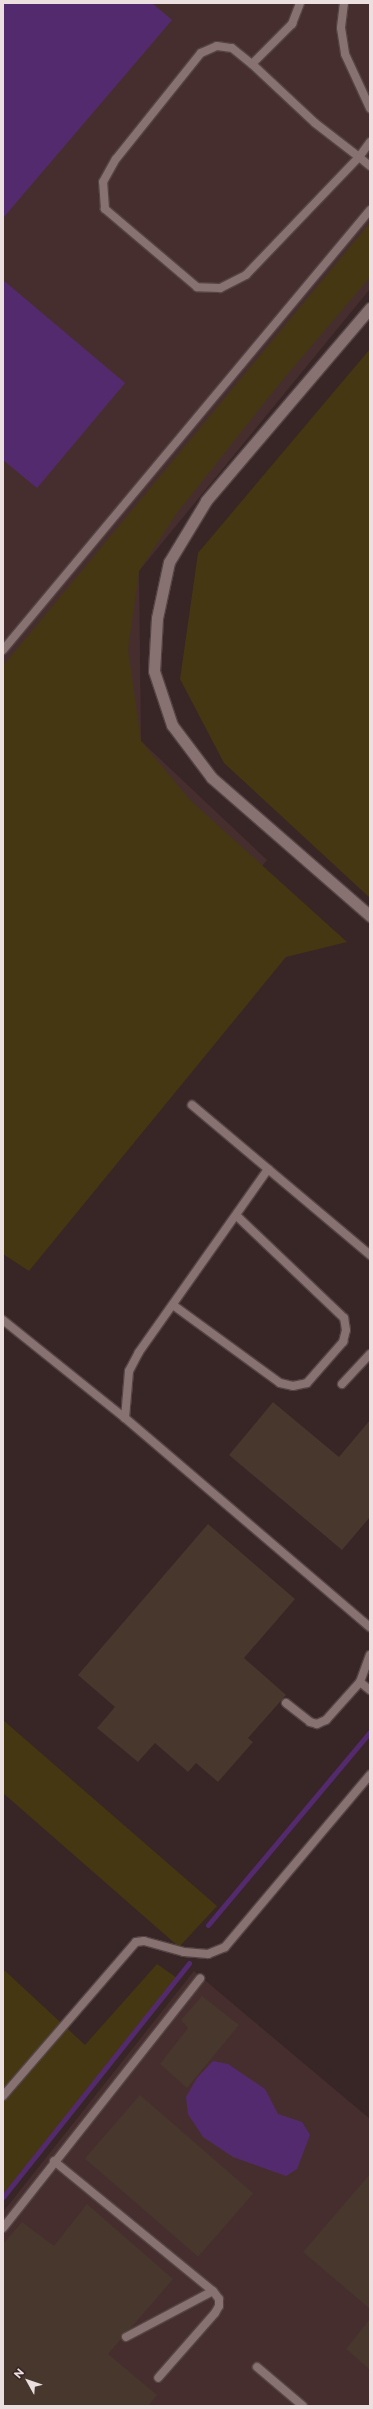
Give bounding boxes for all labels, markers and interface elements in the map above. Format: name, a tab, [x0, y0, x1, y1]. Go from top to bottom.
north arrow	[8, 2361, 48, 2401]
text: N	[11, 2365, 27, 2381]

